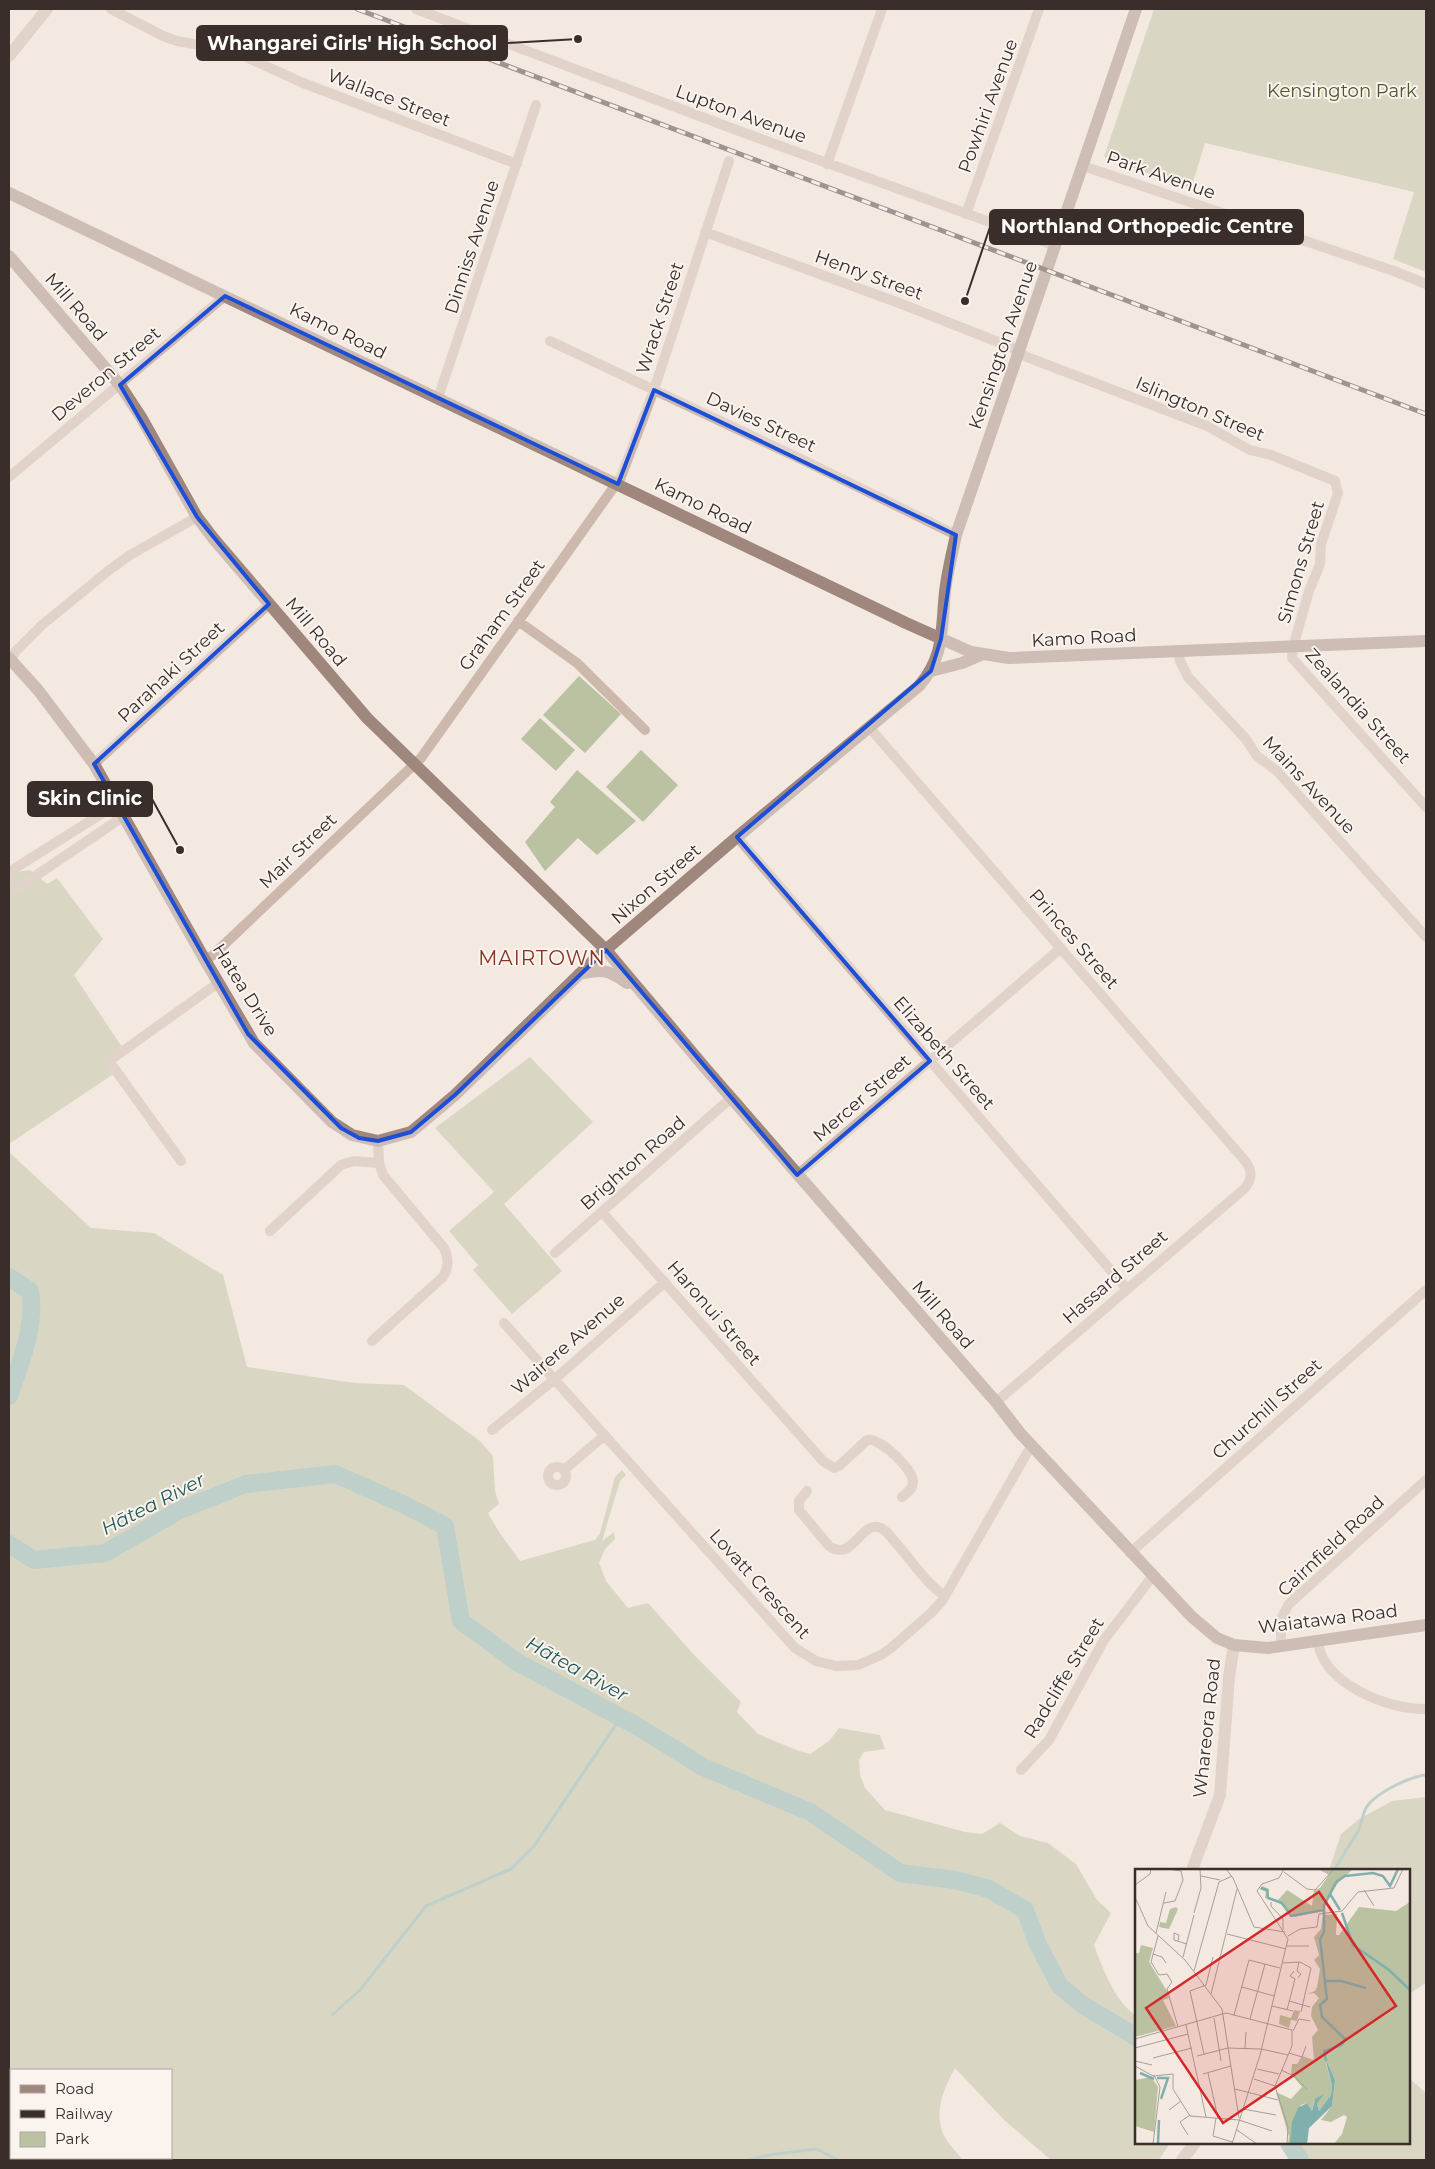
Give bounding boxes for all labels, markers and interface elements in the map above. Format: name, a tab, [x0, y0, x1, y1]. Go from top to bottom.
callout: Whangarei Girls' High School	[197, 26, 507, 60]
text: Whangarei Girls' High School	[207, 32, 497, 55]
street label: Powhiri Avenue	[954, 36, 1023, 176]
street label: Wallace Street	[324, 64, 454, 132]
street label: Lupton Avenue	[672, 80, 810, 148]
park label: Kensington Park	[1267, 80, 1417, 102]
street label: Park Avenue	[1104, 146, 1218, 204]
street label: Dinniss Avenue	[440, 177, 504, 317]
callout: Northland Orthopedic Centre	[990, 210, 1303, 244]
text: Northland Orthopedic Centre	[1001, 215, 1293, 238]
street label: Henry Street	[812, 245, 926, 305]
street label: Kensington Avenue	[964, 258, 1042, 432]
street label: Wrack Street	[632, 259, 688, 377]
street label: Mill Road	[40, 268, 112, 346]
street label: Kamo Road	[286, 298, 390, 364]
street label: Deveron Street	[47, 322, 165, 426]
street label: Islington Street	[1132, 372, 1268, 446]
street label: Davies Street	[703, 387, 819, 457]
street label: Kamo Road	[651, 473, 755, 539]
street label: Simons Street	[1273, 498, 1329, 626]
street label: Graham Street	[454, 555, 550, 675]
street label: Mill Road	[281, 593, 351, 671]
street label: Parahaki Street	[113, 617, 229, 727]
street label: Kamo Road	[1031, 624, 1137, 652]
street label: Zealandia Street	[1301, 644, 1415, 768]
street label: Mains Avenue	[1258, 731, 1360, 839]
callout: Skin Clinic	[28, 782, 152, 816]
text: Skin Clinic	[38, 787, 142, 810]
street label: Mair Street	[255, 809, 341, 893]
street label: Nixon Street	[607, 839, 705, 929]
street label: Princes Street	[1025, 884, 1123, 994]
street label: Hatea Drive	[208, 940, 282, 1041]
district label: MAIRTOWN	[478, 946, 606, 970]
street label: Elizabeth Street	[889, 992, 999, 1114]
street label: Mercer Street	[809, 1050, 915, 1146]
street label: Brighton Road	[576, 1111, 690, 1215]
street label: Hassard Street	[1058, 1225, 1172, 1329]
street label: Haronui Street	[662, 1256, 766, 1370]
street label: Mill Road	[907, 1276, 979, 1354]
street label: Wairere Avenue	[507, 1289, 629, 1399]
street label: Churchill Street	[1208, 1354, 1326, 1464]
water label: Hātea River	[97, 1468, 209, 1540]
street label: Cairnfield Road	[1273, 1491, 1389, 1601]
street label: Lovatt Crescent	[705, 1524, 815, 1644]
street label: Waiatawa Road	[1257, 1600, 1399, 1638]
street label: Radcliffe Street	[1019, 1613, 1109, 1743]
water label: Hātea River	[522, 1632, 632, 1707]
street label: Whareora Road	[1189, 1657, 1225, 1799]
inset map	[1135, 1869, 1410, 2144]
legend	[10, 2069, 172, 2159]
text: Road	[55, 2079, 94, 2098]
text: Railway	[55, 2104, 113, 2123]
text: Park	[55, 2129, 89, 2148]

